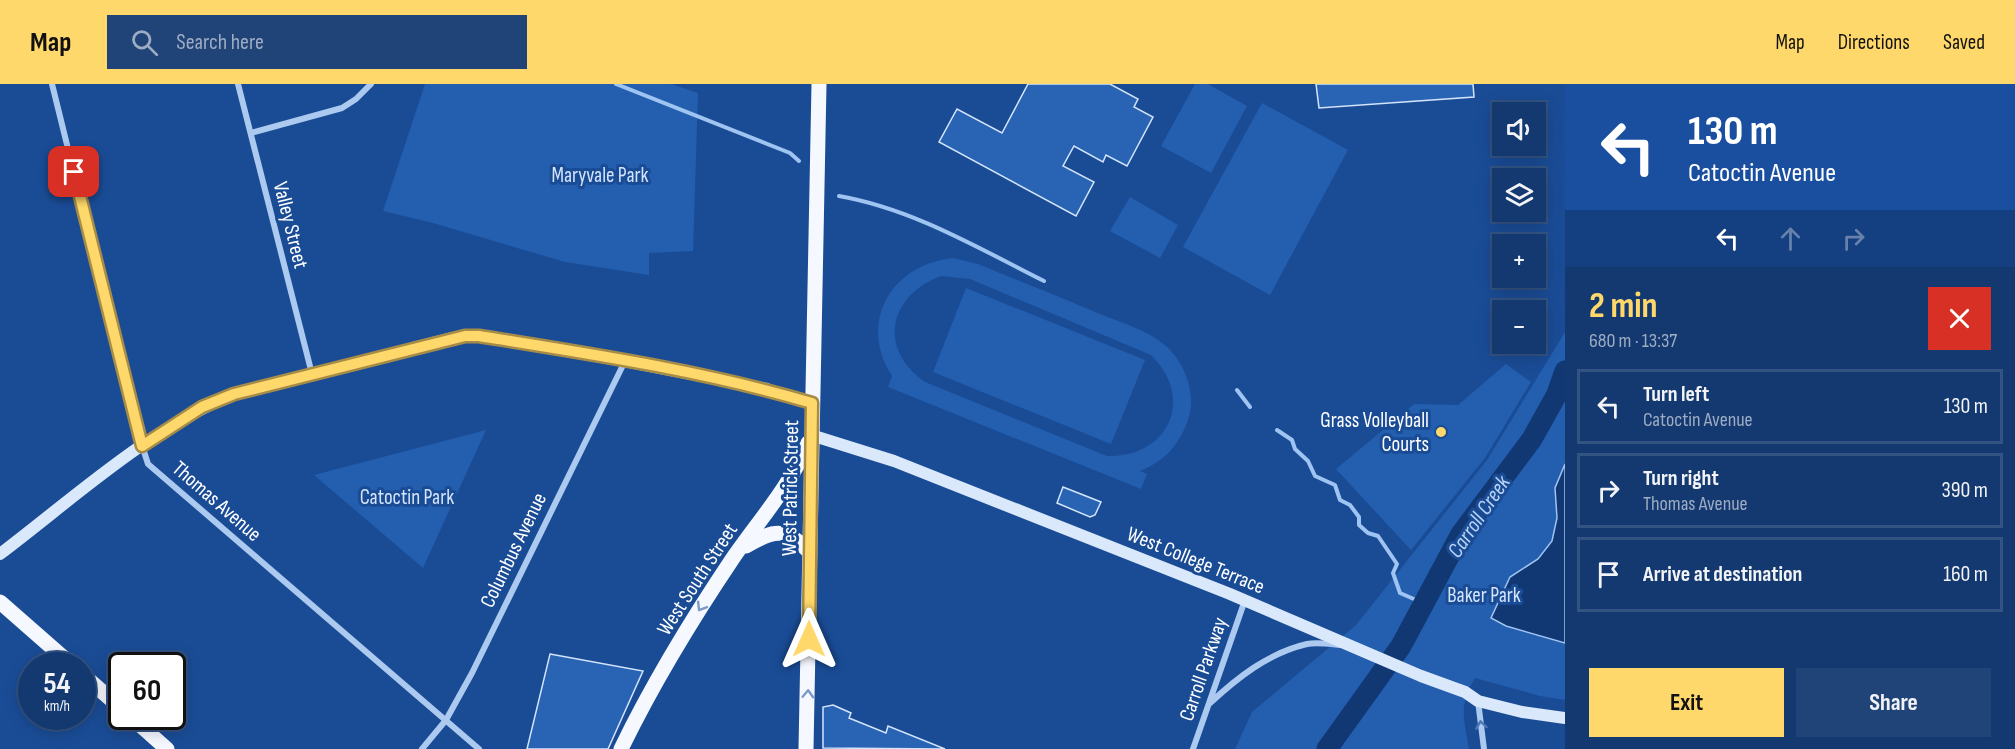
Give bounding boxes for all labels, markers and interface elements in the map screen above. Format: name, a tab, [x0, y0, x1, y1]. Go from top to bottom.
search box	[107, 15, 527, 69]
text: Map	[30, 26, 71, 59]
icon: search	[128, 26, 161, 59]
text: Search here	[176, 29, 264, 56]
text: Map	[1775, 30, 1805, 55]
text: Directions	[1838, 30, 1910, 55]
text: Saved	[1943, 30, 1985, 55]
map controls	[1492, 102, 1546, 354]
button: sound	[1492, 102, 1546, 156]
text: 130 m	[1688, 106, 1778, 157]
icon: left	[1589, 108, 1667, 186]
pin	[48, 146, 99, 197]
icon: arrive	[57, 155, 90, 188]
text: Catoctin Avenue	[1688, 157, 1836, 189]
park label: Maryvale Park	[551, 163, 649, 188]
button: layers	[1492, 168, 1546, 222]
street label: Valley Street	[268, 179, 313, 271]
icon: left	[1711, 222, 1744, 255]
icon: ahead	[1774, 222, 1807, 255]
icon: right	[1837, 222, 1870, 255]
button: +	[1492, 234, 1546, 288]
text: 2 min	[1589, 285, 1658, 328]
button: close	[1928, 287, 1991, 350]
button: −	[1492, 300, 1546, 354]
text: 680 m · 13:37	[1589, 329, 1677, 353]
text: Turn left	[1643, 381, 1709, 408]
icon: left	[1592, 390, 1625, 423]
text: 130 m	[1944, 393, 1988, 420]
place label: Grass Volleyball Courts	[1320, 408, 1429, 457]
text: Catoctin Avenue	[1643, 408, 1753, 432]
street label: West Patrick Street	[777, 420, 804, 556]
marker: Grass Volleyball Courts	[1434, 425, 1448, 439]
street label: Thomas Avenue	[167, 456, 266, 547]
text: Turn right	[1643, 465, 1719, 492]
water label: Carroll Creek	[1442, 470, 1517, 563]
icon: right	[1592, 474, 1625, 507]
text: 390 m	[1942, 477, 1988, 504]
park label: Catoctin Park	[360, 485, 454, 510]
street label: Columbus Avenue	[475, 489, 552, 612]
text: Thomas Avenue	[1643, 492, 1748, 516]
street label: West South Street	[652, 519, 743, 640]
street label: West College Terrace	[1123, 521, 1268, 599]
icon: arrive	[1592, 558, 1625, 591]
text: Arrive at destination	[1643, 561, 1802, 588]
text: 160 m	[1943, 561, 1988, 588]
park label: Baker Park	[1447, 583, 1521, 608]
one-way arrow	[697, 601, 709, 611]
position arrow	[777, 607, 841, 671]
street label: Carroll Parkway	[1174, 614, 1233, 724]
speed limit sign: 60	[108, 652, 186, 730]
text: 54	[43, 666, 71, 702]
button: Exit	[1589, 668, 1784, 737]
button: Share	[1796, 668, 1991, 737]
one-way arrow	[801, 689, 814, 698]
text: km/h	[44, 697, 70, 716]
one-way arrow	[1475, 720, 1487, 730]

